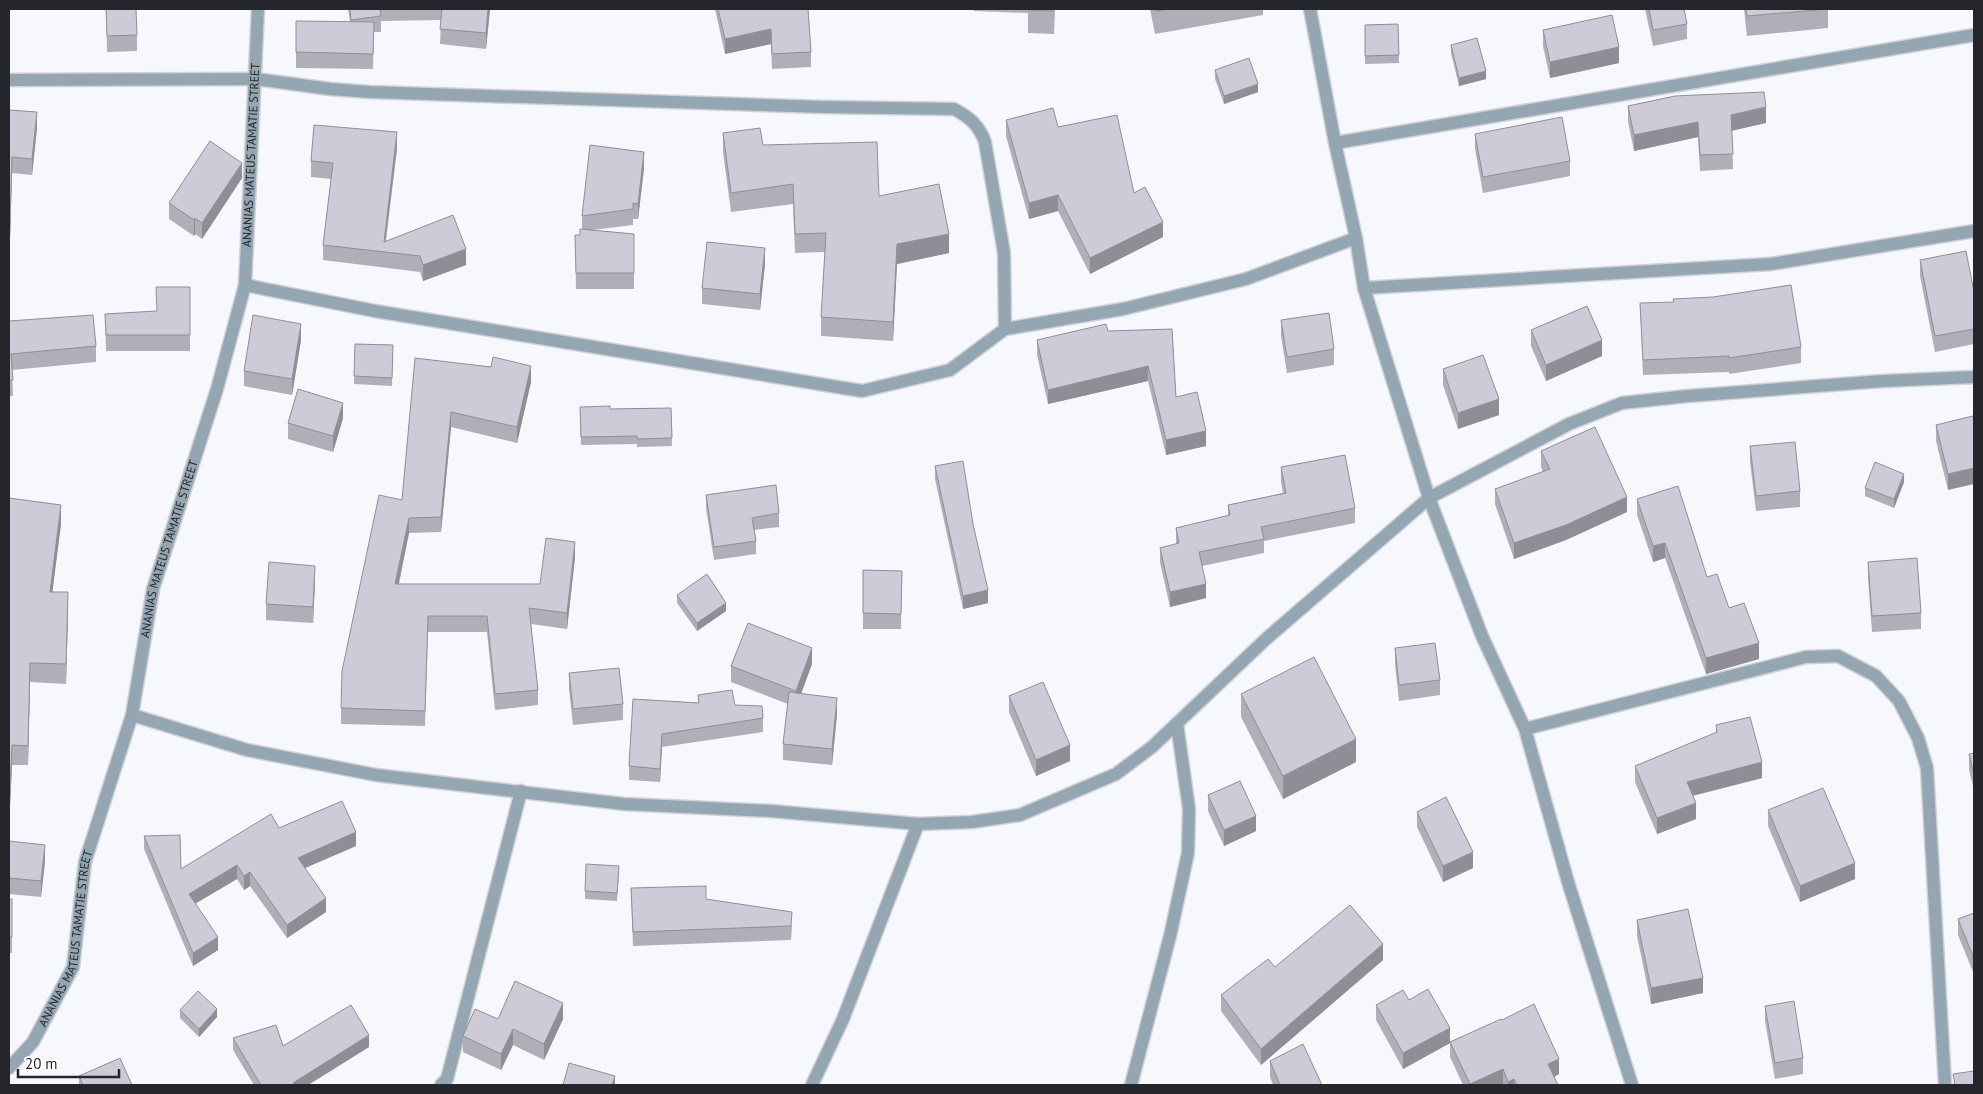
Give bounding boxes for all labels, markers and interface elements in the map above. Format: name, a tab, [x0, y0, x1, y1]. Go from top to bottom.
street label: ANANIAS MATEUS TAMATIE STREET	[239, 62, 262, 247]
street label: ANANIAS MATEUS TAMATIE STREET	[137, 458, 201, 639]
street label: ANANIAS MATEUS TAMATIE STREET	[35, 848, 95, 1029]
scale bar	[18, 1046, 119, 1078]
text: 20 m	[25, 1054, 58, 1073]

